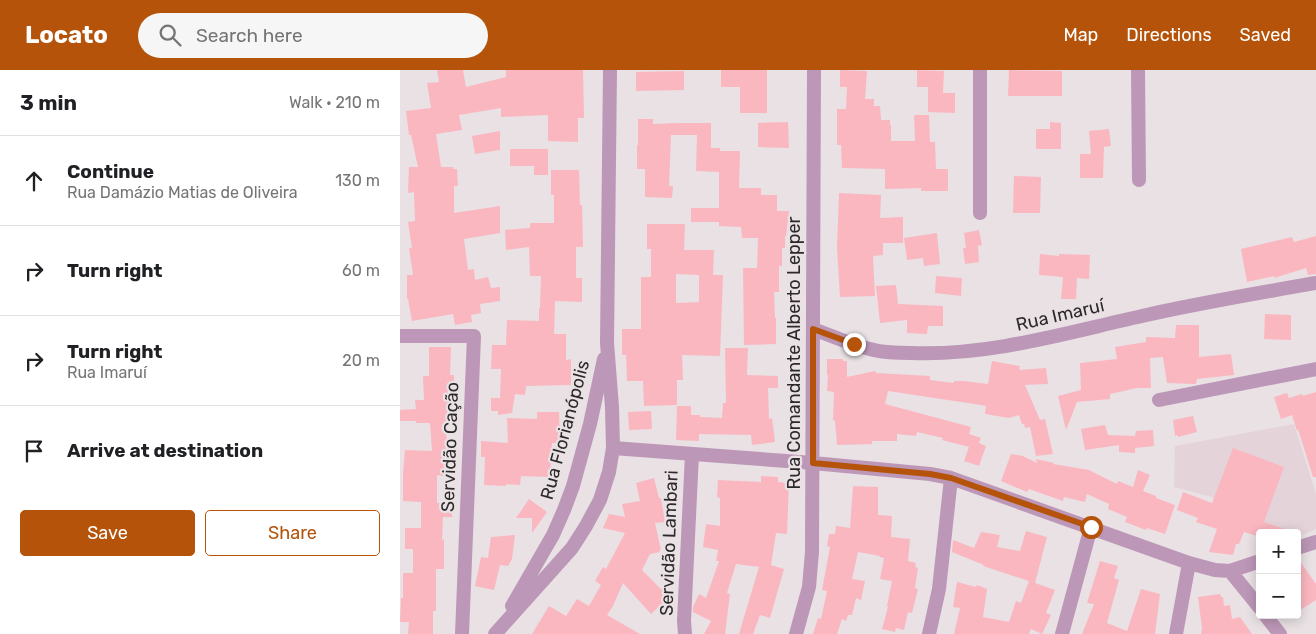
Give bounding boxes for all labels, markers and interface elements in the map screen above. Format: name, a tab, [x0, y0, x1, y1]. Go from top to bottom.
search box	[138, 13, 488, 58]
text: Locato	[25, 21, 108, 49]
icon: search	[156, 21, 184, 49]
text: Search here	[196, 24, 303, 47]
text: Map	[1063, 24, 1098, 46]
text: Directions	[1126, 24, 1212, 46]
text: Saved	[1240, 24, 1291, 46]
text: 3 min	[20, 90, 77, 115]
text: Walk · 210 m	[289, 93, 380, 112]
text: Continue	[67, 160, 154, 183]
icon: ahead	[20, 167, 48, 195]
text: 130 m	[335, 171, 380, 190]
text: Rua Damázio Matias de Oliveira	[67, 183, 298, 202]
street label: Rua Comandante Alberto Lepper	[783, 216, 805, 489]
icon: right	[20, 257, 48, 285]
text: Turn right	[67, 259, 162, 282]
text: 60 m	[342, 261, 380, 280]
street label: Rua Imaruí	[1014, 294, 1108, 336]
route end	[843, 333, 866, 356]
text: Turn right	[67, 340, 162, 363]
icon: right	[20, 347, 48, 375]
text: 20 m	[342, 351, 380, 370]
street label: Rua Florianópolis	[536, 358, 594, 502]
text: Rua Imaruí	[67, 363, 147, 382]
street label: Servidão Cação	[437, 382, 463, 512]
icon: arrive	[20, 437, 48, 465]
text: Arrive at destination	[67, 439, 263, 462]
street label: Servidão Lambari	[655, 470, 683, 616]
button: Save	[20, 510, 195, 556]
button: Share	[205, 510, 380, 556]
route start	[1080, 516, 1103, 539]
map controls	[1256, 529, 1301, 619]
button: +	[1256, 529, 1301, 574]
button: −	[1256, 574, 1301, 619]

